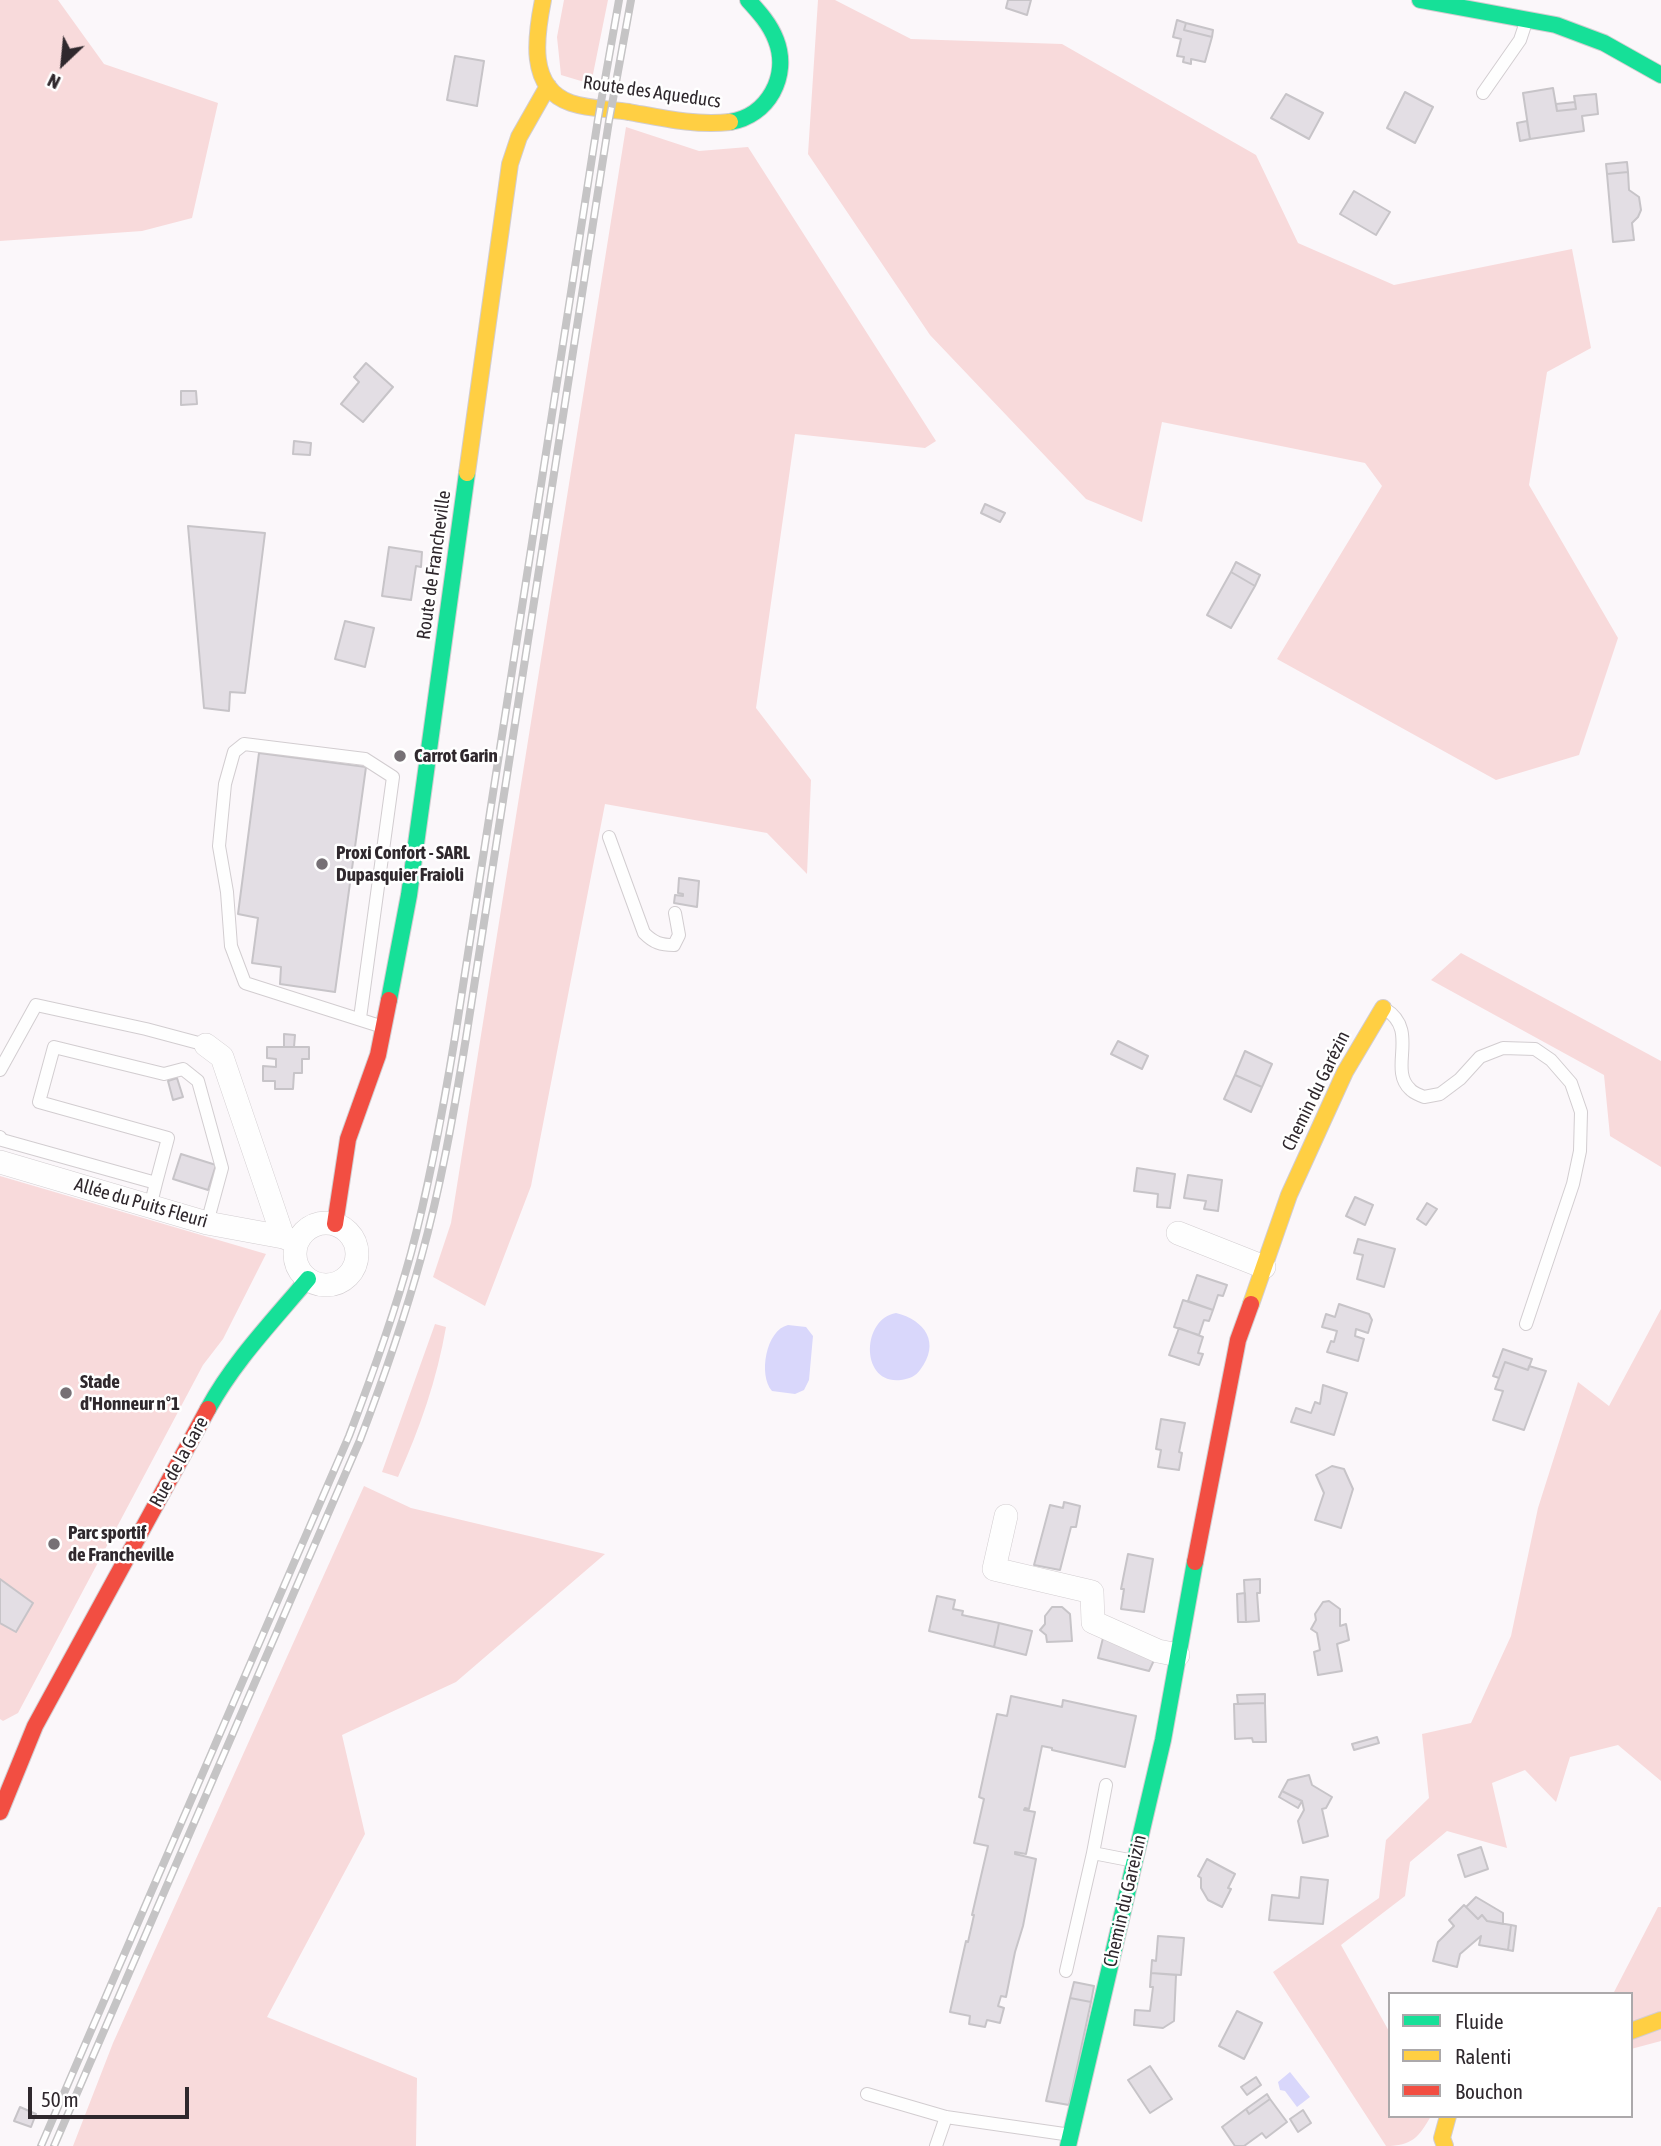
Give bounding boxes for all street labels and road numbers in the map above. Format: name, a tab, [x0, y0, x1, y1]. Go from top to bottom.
street label: Route des Aqueducs	[582, 71, 722, 113]
street label: Route de Francheville	[412, 489, 456, 641]
street label: Chemin du Garézin	[1277, 1027, 1355, 1155]
street label: Allée du Puits Fleuri	[72, 1173, 210, 1233]
street label: Rue de la Gare	[145, 1413, 213, 1511]
street label: Chemin du Gareizin	[1099, 1833, 1151, 1969]

